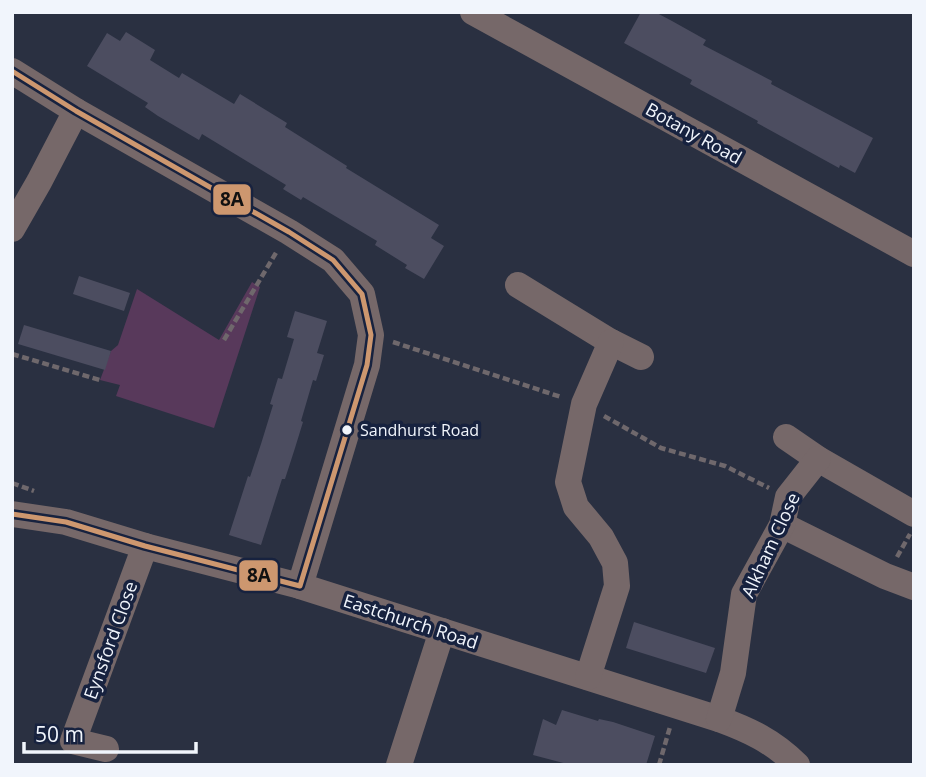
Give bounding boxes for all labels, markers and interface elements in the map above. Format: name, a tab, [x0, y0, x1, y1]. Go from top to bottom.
street label: Botany Road	[642, 97, 746, 169]
line badge: 8A	[212, 183, 252, 216]
text: 8A	[220, 186, 245, 212]
place label: Sandhurst Road	[360, 419, 479, 441]
marker: Sandhurst Road	[340, 423, 354, 437]
street label: Alkham Close	[735, 489, 805, 601]
line badge: 8A	[238, 559, 279, 592]
text: 8A	[247, 562, 272, 588]
street label: Eynsford Close	[78, 578, 142, 702]
street label: Eastchurch Road	[341, 588, 481, 654]
scale bar	[24, 710, 196, 754]
text: 50 m	[35, 720, 84, 748]

